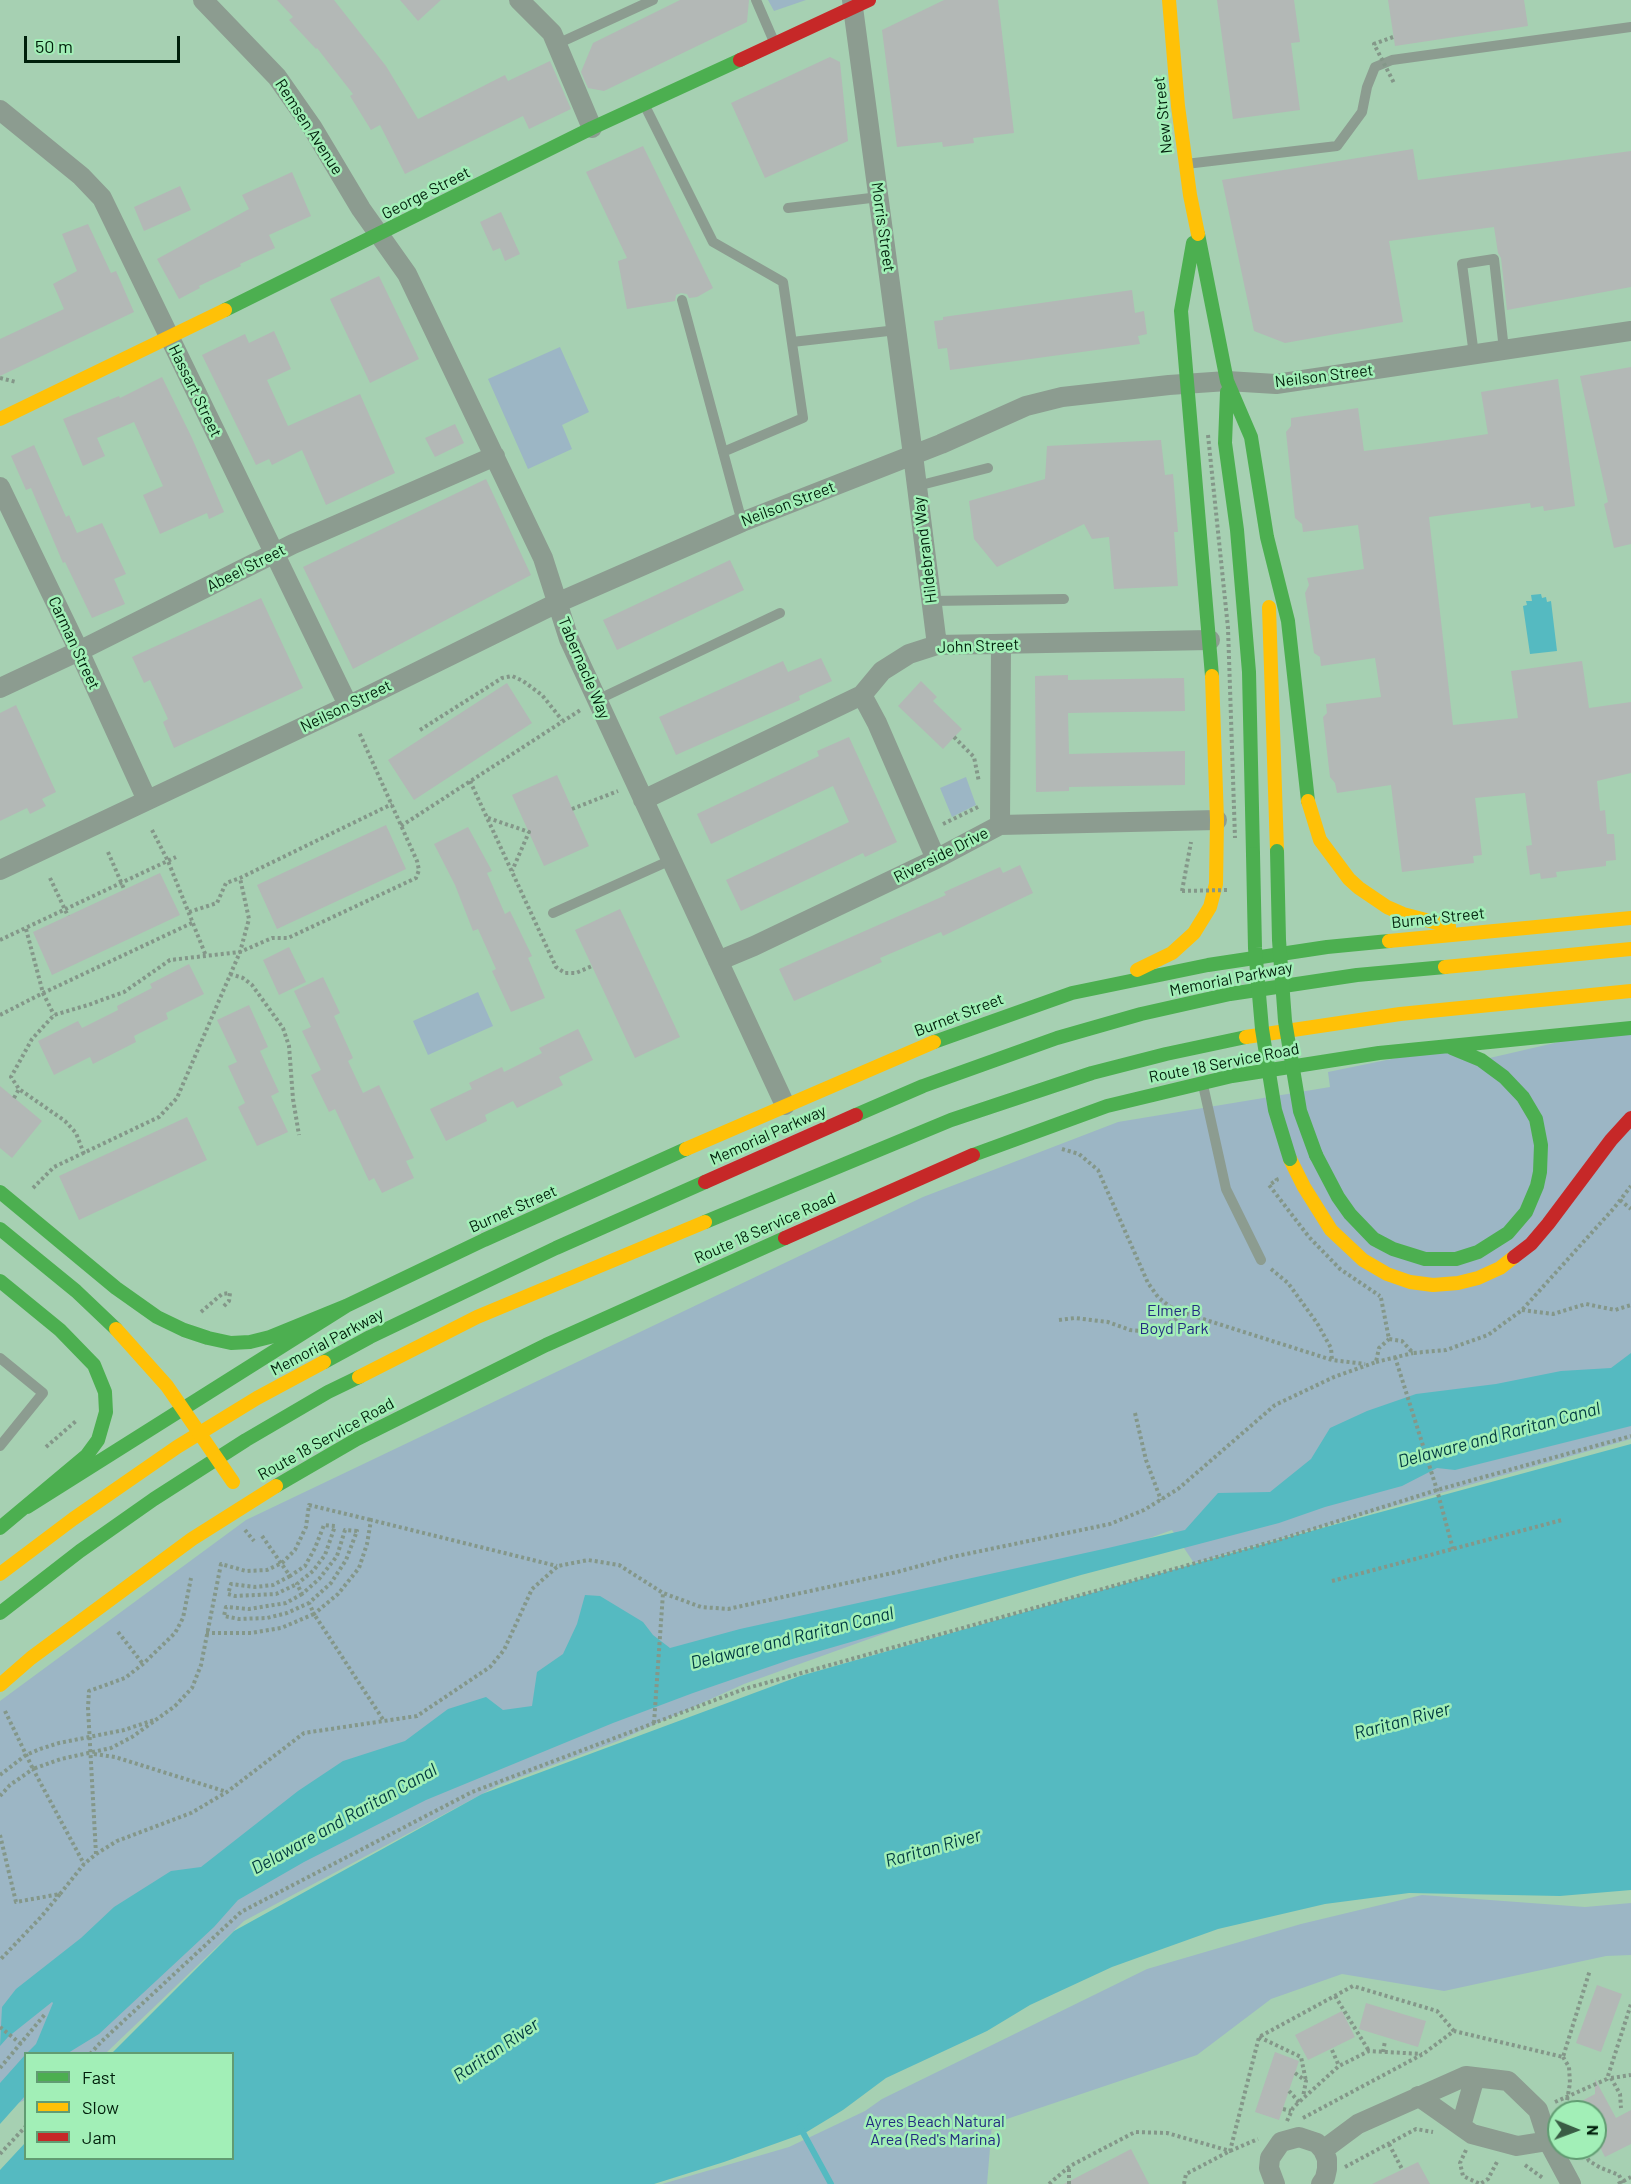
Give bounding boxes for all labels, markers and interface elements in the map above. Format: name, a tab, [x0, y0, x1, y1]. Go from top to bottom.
scale bar	[27, 24, 183, 62]
text: 50 m	[35, 35, 73, 57]
street label: Remsen Avenue	[271, 75, 347, 179]
street label: New Street	[1149, 75, 1177, 155]
street label: George Street	[379, 163, 473, 223]
street label: Morris Street	[867, 181, 899, 273]
street label: Hassart Street	[164, 342, 226, 440]
street label: Neilson Street	[1274, 360, 1374, 392]
street label: Neilson Street	[738, 477, 838, 531]
street label: Hildebrand Way	[909, 496, 941, 604]
street label: Abeel Street	[203, 540, 289, 596]
street label: Carman Street	[44, 593, 104, 693]
street label: Tabernacle Way	[554, 614, 614, 722]
street label: John Street	[937, 635, 1019, 657]
street label: Neilson Street	[297, 676, 395, 736]
street label: Riverside Drive	[891, 823, 991, 887]
street label: Burnet Street	[1390, 904, 1486, 932]
street label: Memorial Parkway	[1168, 958, 1294, 1000]
street label: Burnet Street	[912, 989, 1006, 1041]
street label: Route 18 Service Road	[1147, 1039, 1301, 1087]
street label: Memorial Parkway	[707, 1101, 829, 1169]
street label: Burnet Street	[466, 1181, 560, 1237]
street label: Route 18 Service Road	[691, 1188, 839, 1268]
park label: Elmer B Boyd Park	[1140, 1301, 1208, 1339]
street label: Memorial Parkway	[267, 1304, 387, 1380]
street label: Route 18 Service Road	[255, 1394, 397, 1484]
water label: Delaware and Raritan Canal	[1395, 1398, 1603, 1472]
water label: Delaware and Raritan Canal	[688, 1602, 896, 1674]
water label: Raritan River	[1352, 1698, 1452, 1744]
water label: Delaware and Raritan Canal	[247, 1759, 441, 1879]
water label: Raritan River	[883, 1824, 983, 1872]
water label: Raritan River	[449, 2014, 543, 2086]
legend	[24, 2052, 234, 2160]
text: Fast	[82, 2066, 116, 2088]
text: Slow	[82, 2096, 119, 2118]
north arrow	[1547, 2100, 1607, 2160]
park label: Ayres Beach Natural Area (Red's Marina)	[865, 2112, 1005, 2150]
text: N	[1584, 2125, 1603, 2136]
text: Jam	[82, 2126, 116, 2148]

